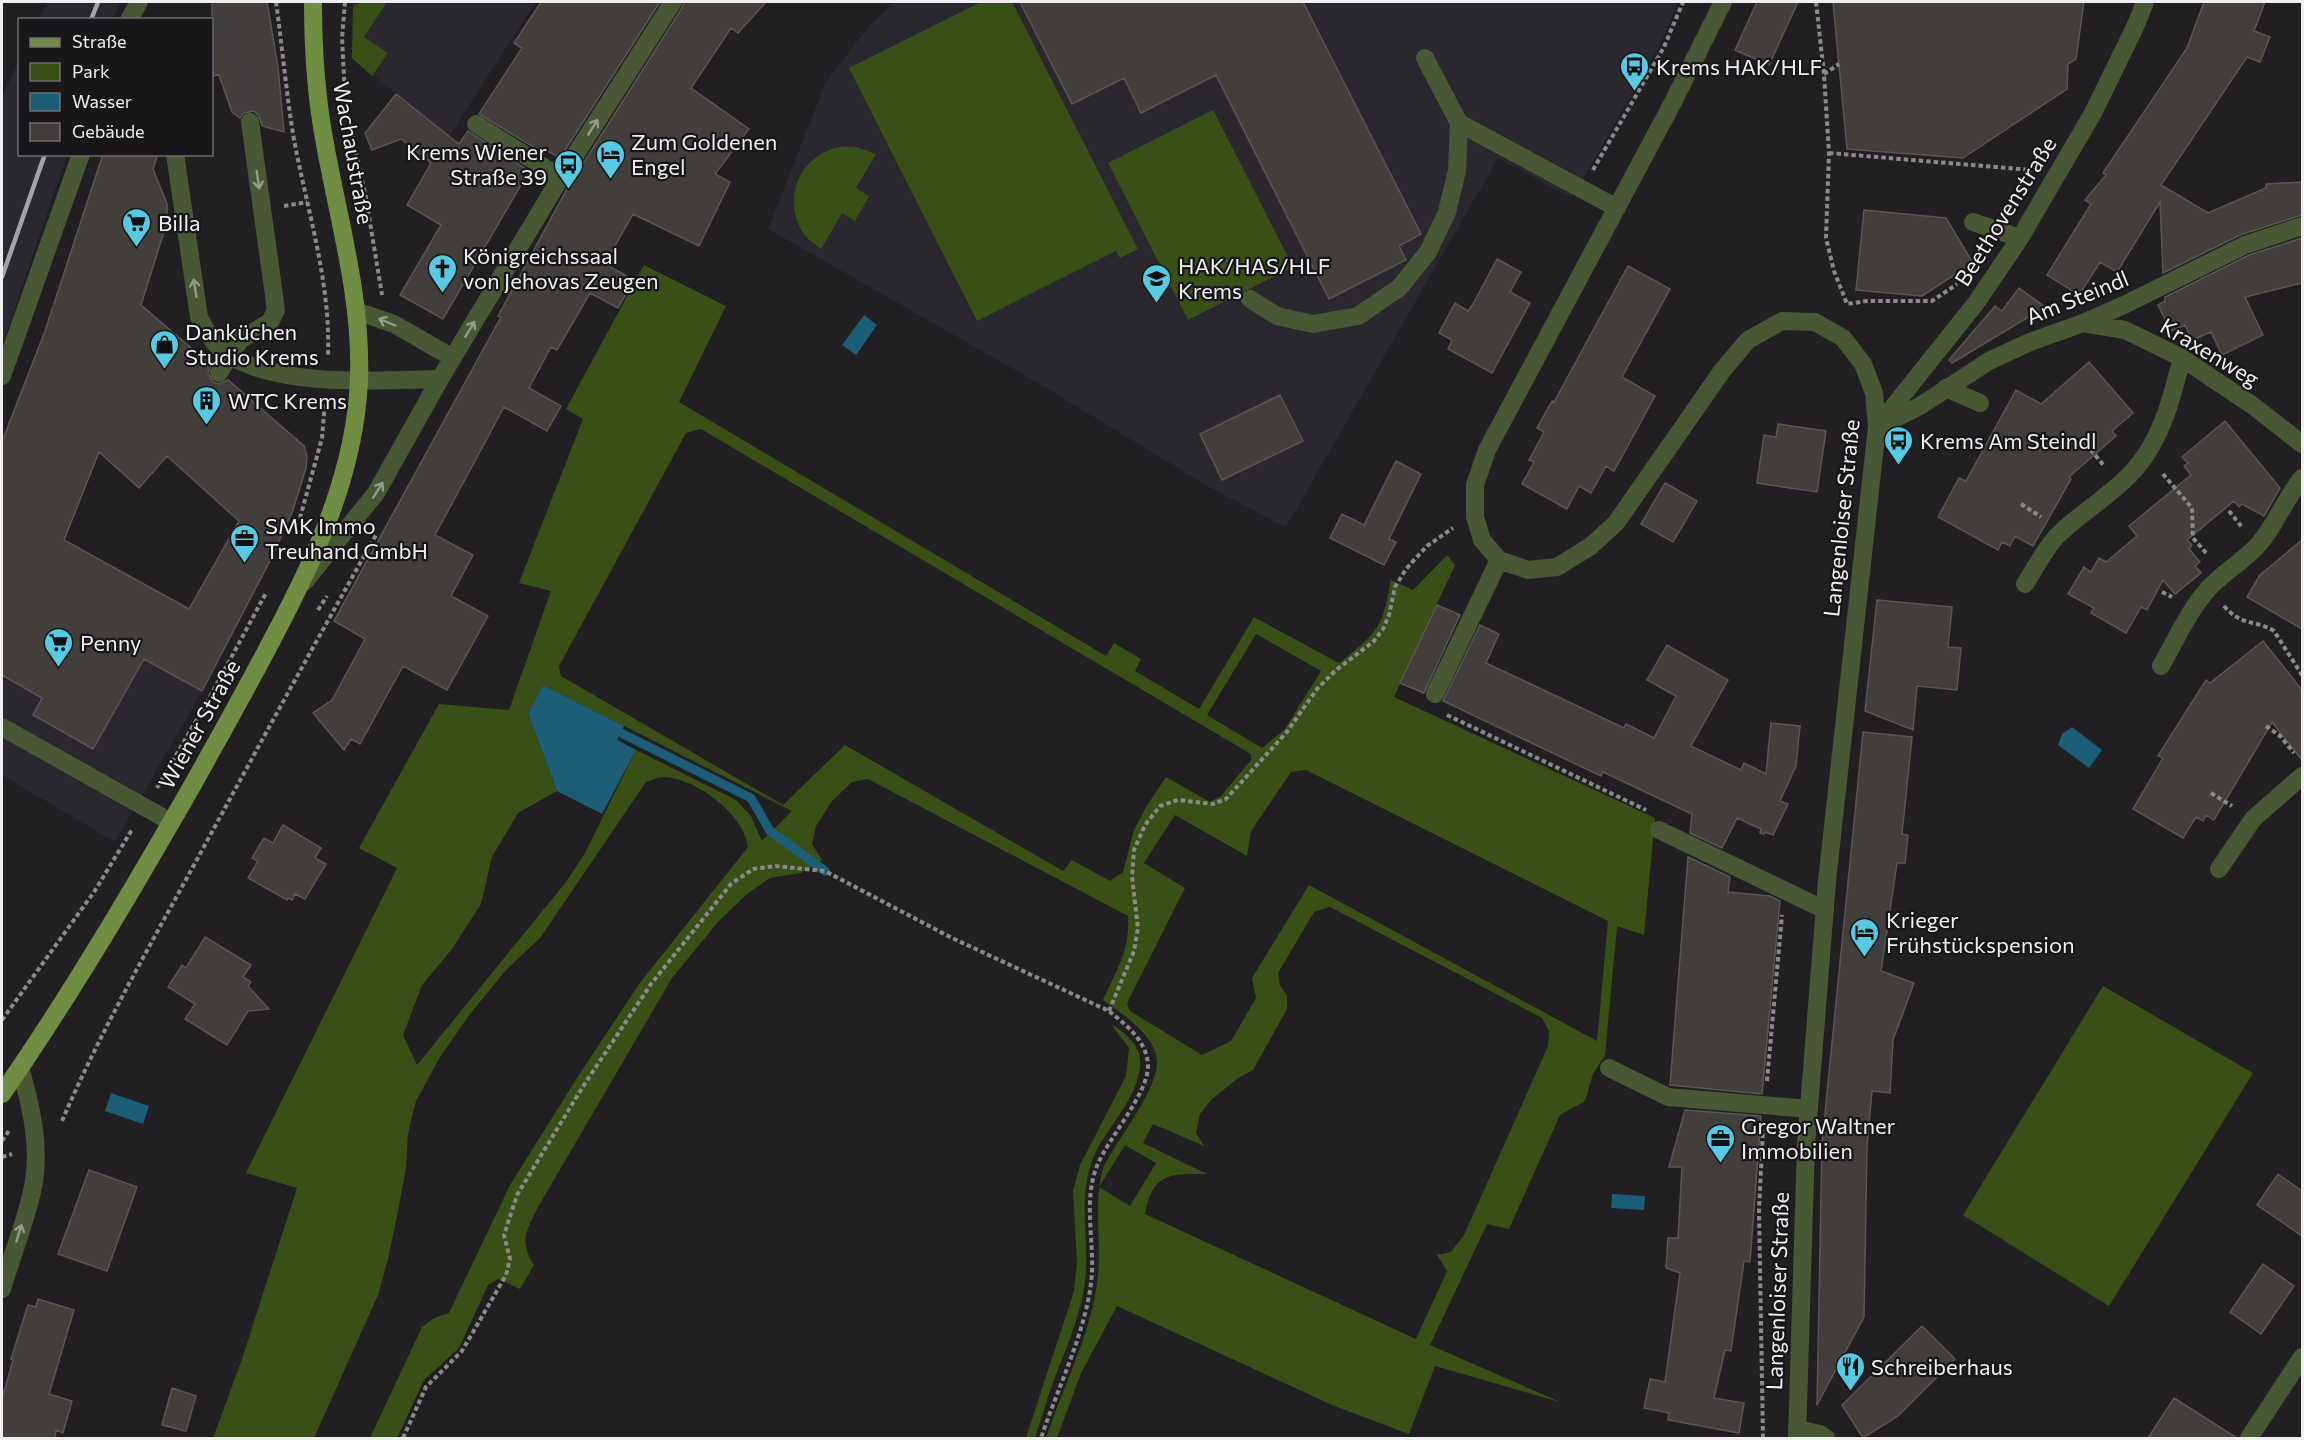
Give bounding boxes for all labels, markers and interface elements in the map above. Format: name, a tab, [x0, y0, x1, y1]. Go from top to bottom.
legend	[18, 18, 213, 156]
text: Straße	[72, 30, 127, 52]
bus stop icon: Krems HAK/HLF	[1619, 50, 1651, 92]
place label: Krems HAK/HLF	[1656, 53, 1822, 80]
text: Park	[72, 60, 110, 82]
street label: Wachaustraße	[328, 80, 380, 226]
text: Wasser	[72, 90, 132, 112]
one-way arrow	[587, 119, 599, 136]
text: Gebäude	[72, 120, 145, 142]
place label: Zum Goldenen Engel	[631, 128, 777, 180]
street label: Beethovenstraße	[1948, 131, 2062, 291]
place label: Krems Wiener Straße 39	[406, 138, 547, 190]
hotel icon: Zum Goldenen Engel	[594, 138, 626, 180]
bus stop icon: Krems Wiener Straße 39	[552, 148, 584, 190]
one-way arrow	[252, 169, 263, 189]
supermarket icon: Billa	[121, 206, 153, 248]
place label: Billa	[158, 209, 201, 236]
place label: Königreichssaal von Jehovas Zeugen	[463, 242, 659, 294]
church icon: Königreichssaal von Jehovas Zeugen	[426, 252, 458, 294]
place label: HAK/HAS/HLF Krems	[1178, 252, 1330, 304]
school or university icon: HAK/HAS/HLF Krems	[1141, 262, 1173, 304]
street label: Am Steindl	[2022, 264, 2132, 330]
one-way arrow	[189, 278, 200, 298]
street label: Kraxenweg	[2156, 312, 2264, 392]
one-way arrow	[379, 316, 397, 327]
place label: Danküchen Studio Krems	[185, 318, 319, 370]
one-way arrow	[464, 321, 476, 338]
shop icon: Danküchen Studio Krems	[148, 328, 180, 370]
building icon: WTC Krems	[191, 384, 223, 426]
place label: WTC Krems	[228, 387, 347, 414]
street label: Langenloiser Straße	[1817, 418, 1865, 618]
bus stop icon: Krems Am Steindl	[1883, 424, 1915, 466]
place label: Krems Am Steindl	[1920, 427, 2096, 454]
one-way arrow	[372, 482, 384, 499]
place label: SMK Immo Treuhand GmbH	[265, 512, 428, 564]
office icon: SMK Immo Treuhand GmbH	[228, 522, 260, 564]
supermarket icon: Penny	[43, 626, 75, 668]
place label: Penny	[80, 629, 141, 656]
street label: Wiener Straße	[152, 655, 246, 793]
place label: Krieger Frühstückspension	[1886, 906, 2075, 958]
hotel icon: Krieger Frühstückspension	[1849, 916, 1881, 958]
place label: Gregor Waltner Immobilien	[1741, 1112, 1896, 1164]
office icon: Gregor Waltner Immobilien	[1704, 1122, 1736, 1164]
street label: Langenloiser Straße	[1760, 1191, 1794, 1391]
one-way arrow	[14, 1224, 25, 1243]
restaurant icon: Schreiberhaus	[1834, 1350, 1866, 1392]
place label: Schreiberhaus	[1871, 1353, 2013, 1380]

